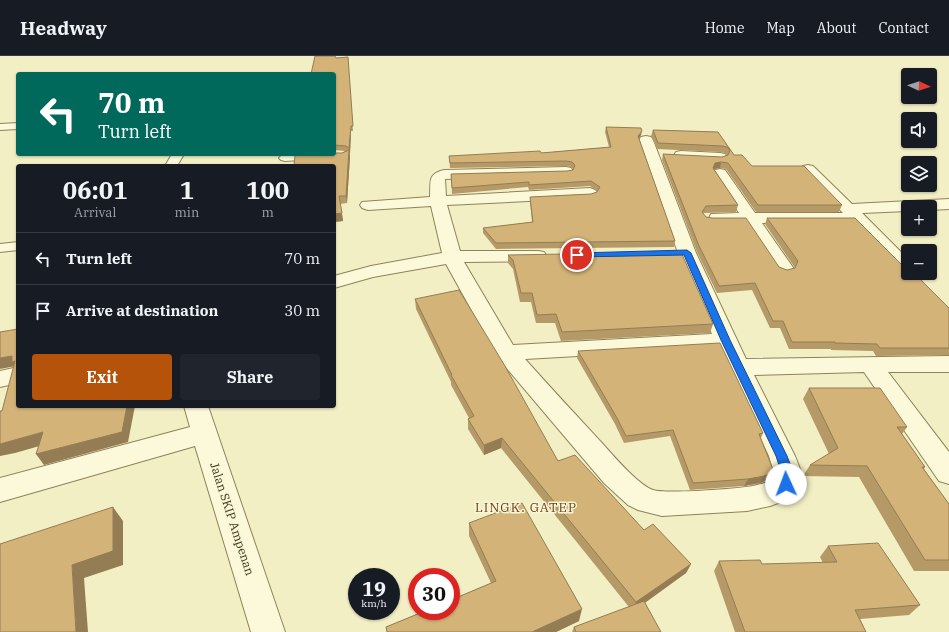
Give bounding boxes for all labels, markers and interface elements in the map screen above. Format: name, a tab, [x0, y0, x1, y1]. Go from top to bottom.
text: Headway	[20, 16, 107, 40]
text: Home	[705, 19, 744, 37]
text: Map	[766, 19, 795, 37]
text: About	[817, 19, 856, 37]
text: Contact	[878, 19, 929, 37]
north arrow	[901, 68, 937, 104]
map controls	[901, 68, 937, 280]
text: 70 m	[98, 84, 165, 121]
icon: left	[32, 88, 84, 140]
button: sound	[901, 112, 937, 148]
text: Turn left	[98, 120, 172, 143]
button: layers	[901, 156, 937, 192]
text: 06:01	[63, 174, 128, 206]
text: 1	[180, 174, 194, 206]
text: 100	[246, 174, 289, 206]
button: +	[901, 200, 937, 236]
text: Arrival	[74, 204, 116, 221]
text: min	[174, 204, 199, 221]
text: m	[261, 204, 274, 221]
pin	[560, 238, 594, 272]
icon: arrive	[566, 244, 588, 266]
button: −	[901, 244, 937, 280]
icon: left	[32, 248, 54, 270]
text: Turn left	[66, 249, 132, 268]
text: 70 m	[284, 249, 320, 268]
icon: arrive	[32, 300, 54, 322]
text: Arrive at destination	[66, 301, 218, 320]
text: 30 m	[284, 301, 320, 320]
button: Exit	[32, 354, 172, 400]
button: Share	[180, 354, 320, 400]
street label: Jalan SKIP Ampenan	[207, 460, 258, 578]
position arrow	[765, 463, 807, 505]
district label: LINGK. GATEP	[475, 499, 577, 516]
speed limit sign: 30	[408, 568, 460, 620]
text: 19	[362, 575, 386, 602]
text: km/h	[361, 597, 387, 610]

